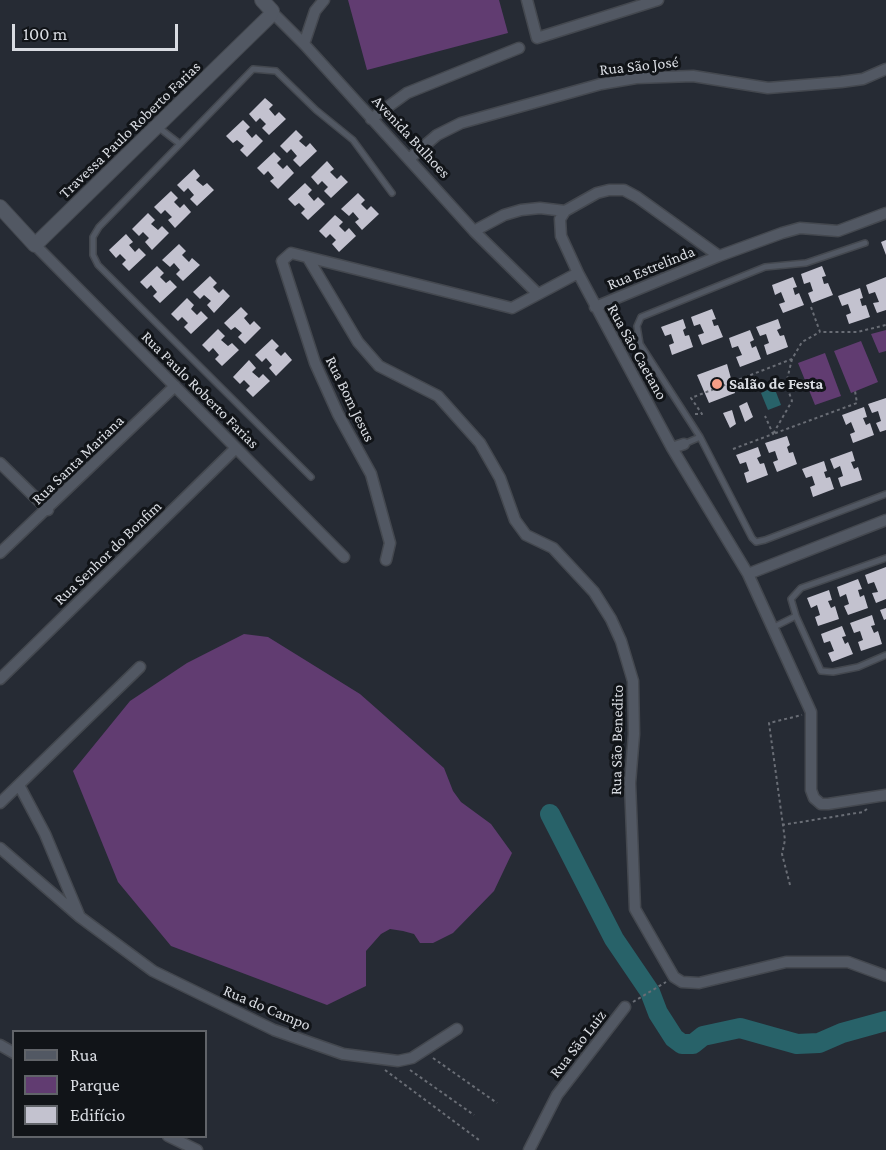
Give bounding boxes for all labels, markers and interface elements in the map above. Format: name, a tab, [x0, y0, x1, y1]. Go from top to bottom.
scale bar	[15, 12, 182, 50]
text: 100 m	[23, 24, 67, 44]
street label: Rua São José	[599, 52, 679, 80]
street label: Travessa Paulo Roberto Farias	[55, 57, 205, 203]
street label: Avenida Bulhoes	[368, 92, 454, 182]
street label: Rua Estrelinda	[604, 242, 698, 294]
street label: Rua São Caetano	[603, 301, 671, 403]
street label: Rua Paulo Roberto Farias	[137, 327, 263, 453]
street label: Rua Bom Jesus	[321, 353, 379, 445]
place label: Salão de Festa	[729, 374, 823, 394]
marker: Salão de Festa	[710, 377, 724, 391]
street label: Rua Santa Mariana	[28, 411, 128, 509]
street label: Rua Senhor do Bonfim	[50, 497, 166, 609]
street label: Rua São Benedito	[606, 685, 628, 795]
street label: Rua do Campo	[221, 981, 313, 1035]
street label: Rua São Luiz	[546, 1006, 610, 1082]
legend	[12, 1030, 207, 1138]
text: Rua	[70, 1045, 98, 1065]
text: Parque	[70, 1075, 120, 1095]
text: Edifício	[70, 1105, 125, 1125]

